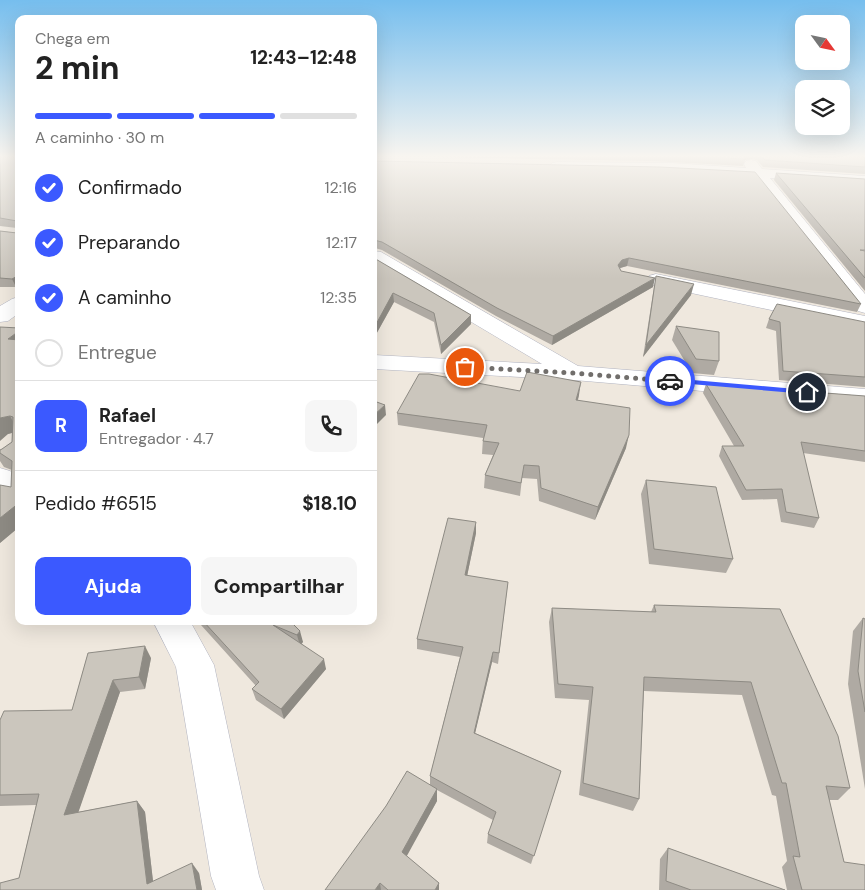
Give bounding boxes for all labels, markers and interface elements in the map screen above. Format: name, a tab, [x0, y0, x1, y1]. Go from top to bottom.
north arrow	[795, 15, 850, 70]
map controls	[795, 15, 850, 135]
text: Chega em	[35, 28, 110, 49]
text: 12:43–12:48	[250, 45, 357, 70]
text: 2 min	[35, 47, 120, 89]
button: layers	[795, 80, 850, 135]
text: A caminho · 30 m	[35, 127, 164, 148]
icon: check	[35, 174, 63, 202]
text: Confirmado	[78, 175, 182, 200]
text: 12:16	[325, 177, 357, 198]
icon: check	[35, 229, 63, 257]
text: Preparando	[78, 230, 180, 255]
text: 12:17	[326, 232, 357, 253]
icon: check	[35, 284, 63, 312]
text: A caminho	[78, 285, 171, 310]
text: 12:35	[320, 287, 357, 308]
text: Entregue	[78, 340, 157, 365]
pin	[444, 346, 486, 388]
icon: bag	[451, 353, 479, 381]
courier	[645, 356, 695, 406]
icon: car	[656, 367, 684, 395]
pin	[786, 371, 828, 413]
icon: home	[793, 378, 821, 406]
button: phone	[305, 400, 357, 452]
text: Rafael	[99, 403, 156, 428]
text: R	[55, 413, 67, 438]
text: Entregador · 4.7	[99, 428, 214, 449]
text: Pedido #6515	[35, 491, 157, 516]
text: $18.10	[302, 491, 357, 516]
button: Ajuda	[35, 557, 191, 615]
button: Compartilhar	[201, 557, 357, 615]

